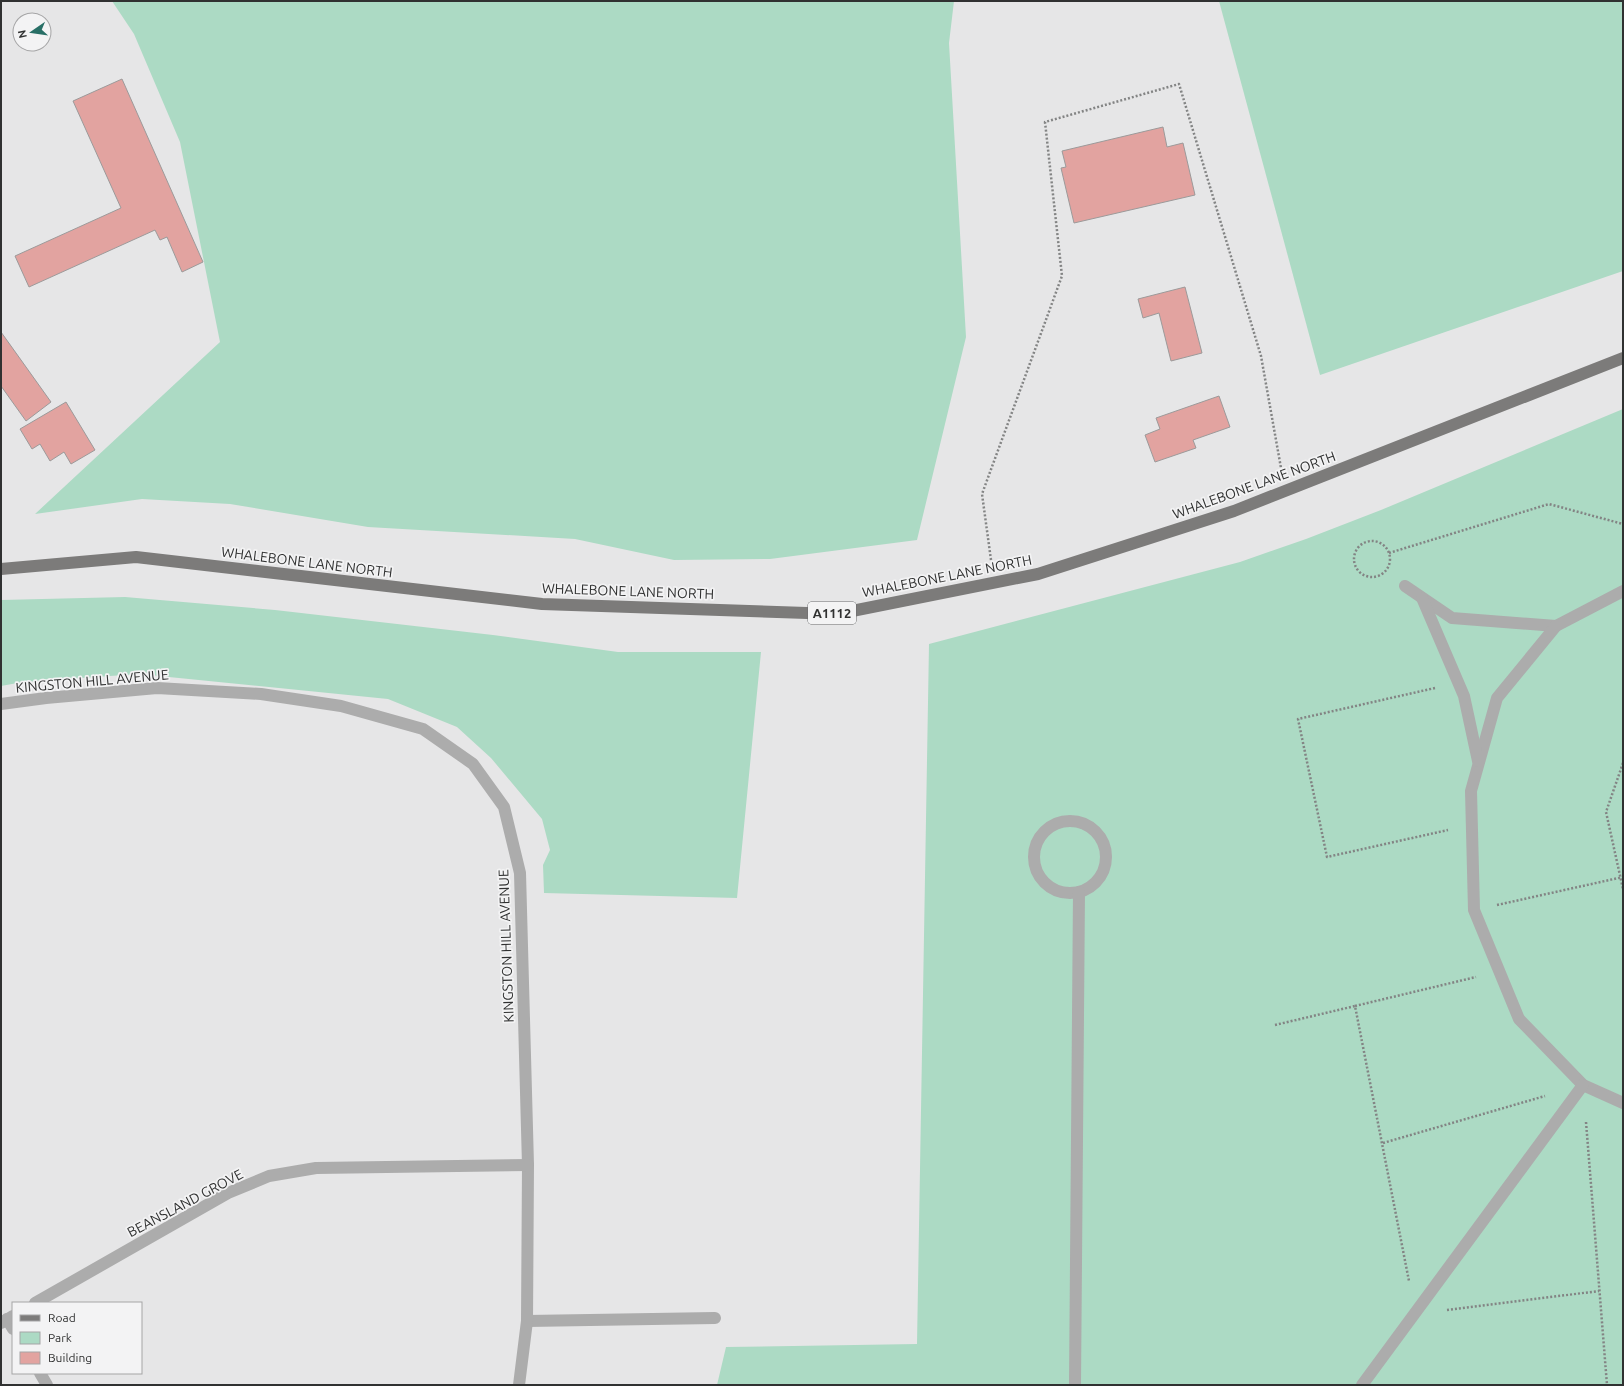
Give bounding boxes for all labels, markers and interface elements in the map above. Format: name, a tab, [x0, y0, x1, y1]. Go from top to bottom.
north arrow	[12, 12, 52, 52]
text: N	[15, 29, 29, 40]
street label: WHALEBONE LANE NORTH	[1170, 448, 1338, 522]
street label: WHALEBONE LANE NORTH	[220, 544, 394, 580]
street label: WHALEBONE LANE NORTH	[861, 552, 1033, 600]
street label: WHALEBONE LANE NORTH	[542, 580, 714, 602]
road number: A1112	[808, 602, 856, 624]
street label: KINGSTON HILL AVENUE	[15, 666, 169, 696]
street label: KINGSTON HILL AVENUE	[495, 869, 517, 1023]
street label: BEANSLAND GROVE	[124, 1166, 246, 1240]
legend	[12, 1302, 142, 1374]
text: Road	[48, 1311, 76, 1324]
text: Park	[48, 1331, 72, 1344]
text: Building	[48, 1351, 92, 1364]

